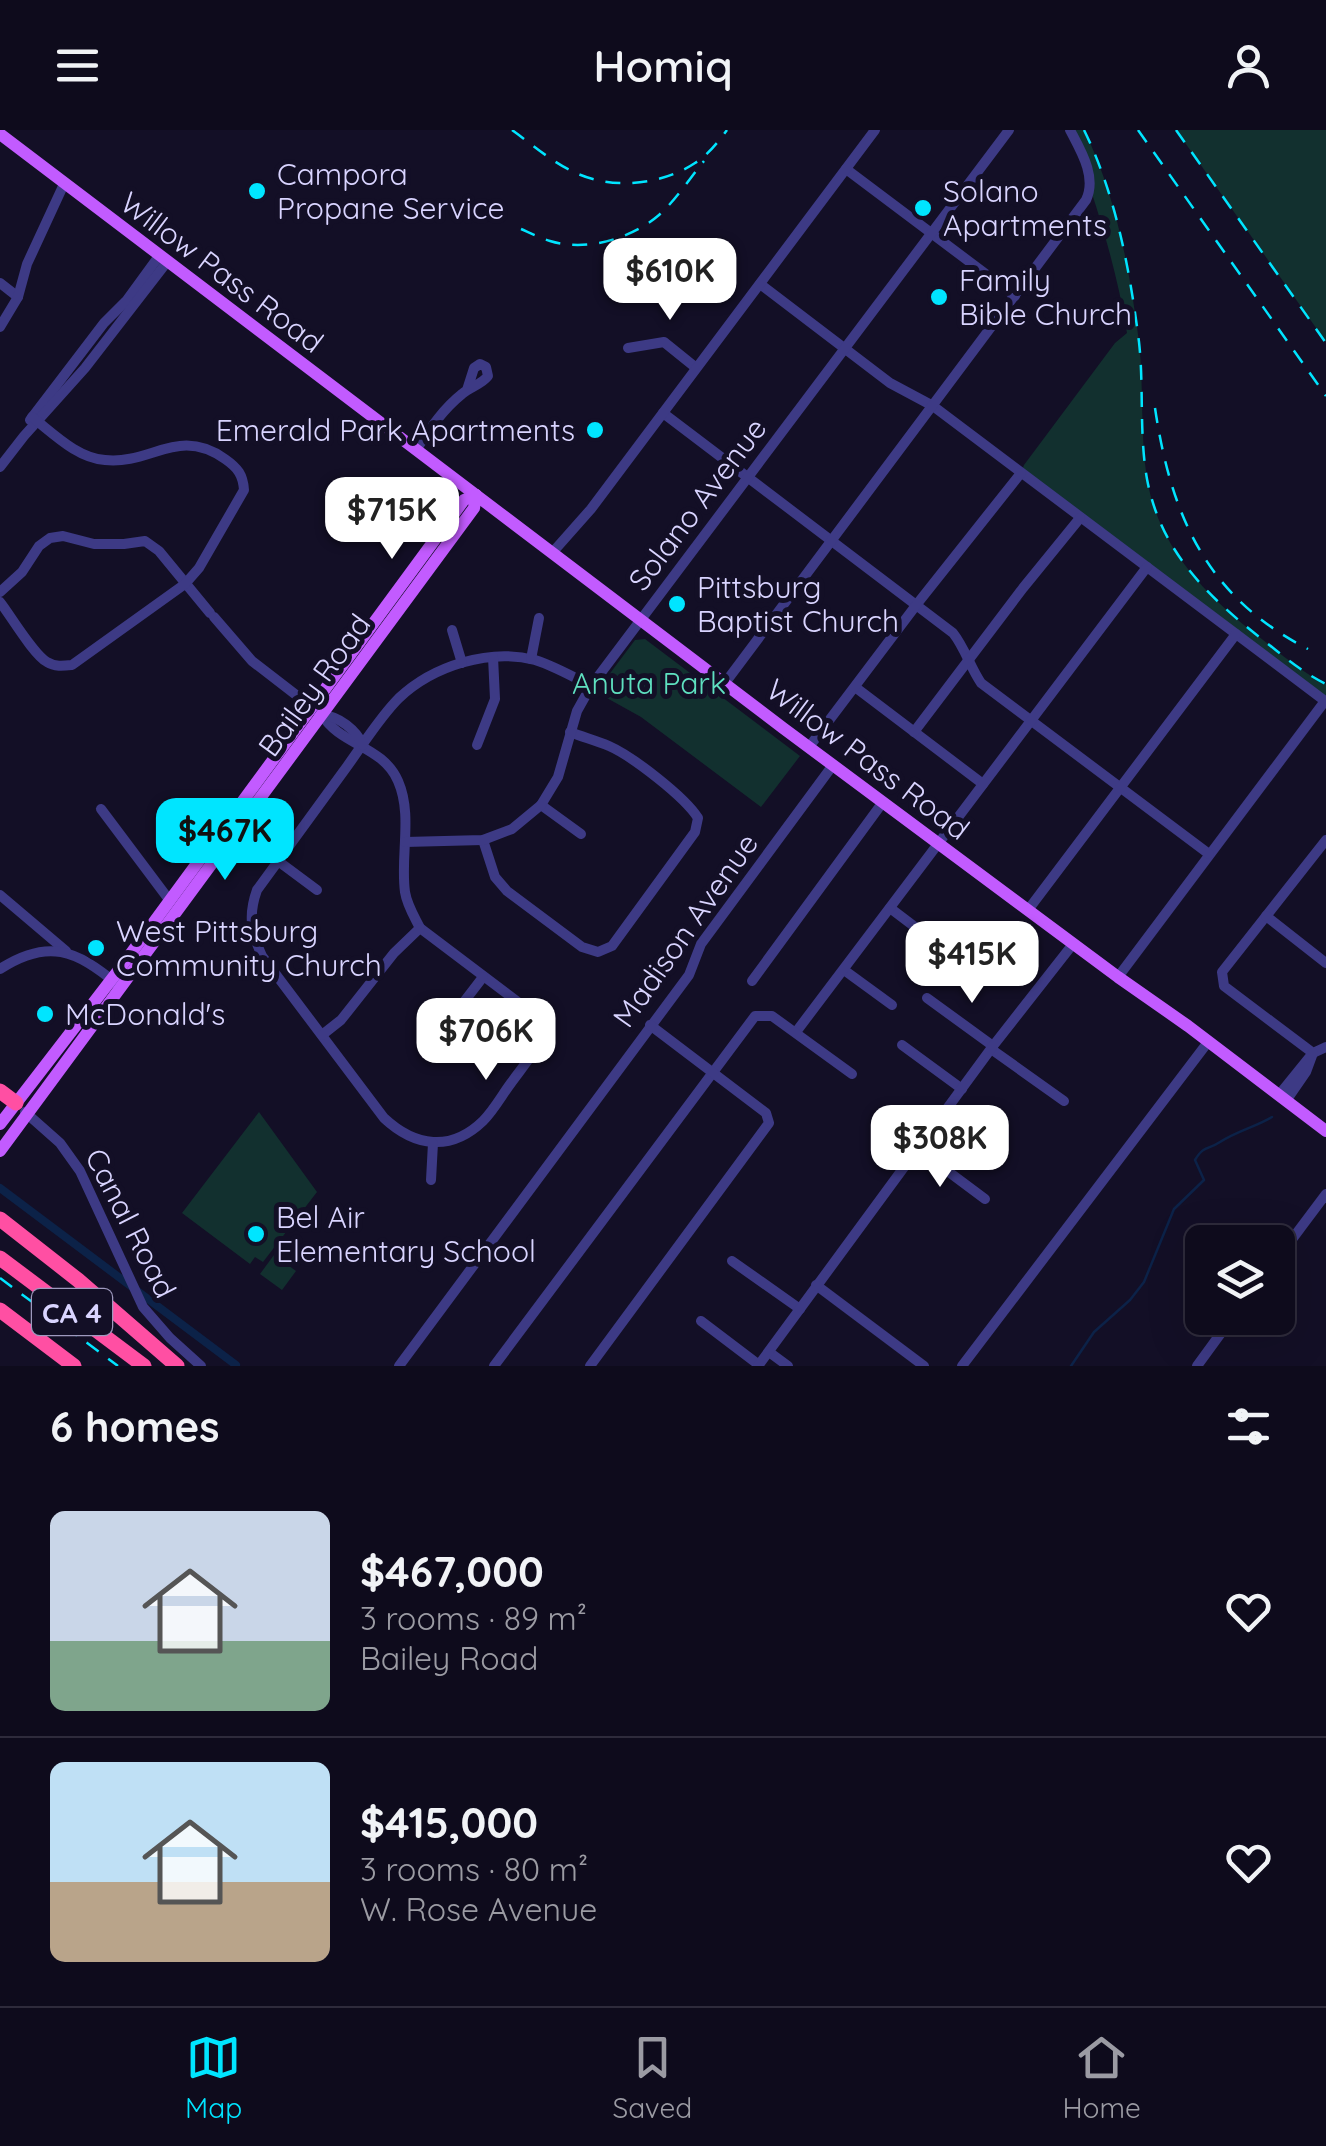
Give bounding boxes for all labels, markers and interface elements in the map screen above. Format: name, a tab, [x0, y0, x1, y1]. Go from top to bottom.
text: Homiq	[593, 37, 733, 93]
icon: menu	[50, 38, 105, 93]
icon: person	[1221, 38, 1276, 93]
place label: Campora Propane Service	[277, 155, 504, 227]
place label: Solano Apartments	[943, 172, 1107, 244]
marker: Campora Propane Service	[246, 180, 268, 202]
street label: Willow Pass Road	[113, 183, 331, 361]
marker: Solano Apartments	[912, 197, 934, 219]
pin: $610K	[600, 238, 740, 323]
text: $610K	[625, 250, 715, 290]
place label: Family Bible Church	[959, 261, 1132, 333]
marker: Family Bible Church	[928, 286, 950, 308]
street label: Solano Avenue	[620, 410, 774, 598]
place label: Emerald Park Apartments	[216, 411, 575, 449]
marker: Emerald Park Apartments	[584, 419, 606, 441]
pin: $715K	[322, 477, 462, 562]
text: $715K	[347, 489, 437, 529]
place label: Pittsburg Baptist Church	[697, 568, 899, 640]
marker: Pittsburg Baptist Church	[666, 593, 688, 615]
street label: Bailey Road	[249, 606, 379, 764]
park label: Anuta Park	[572, 664, 726, 702]
street label: Willow Pass Road	[759, 670, 977, 848]
pin: $467K	[155, 798, 295, 883]
text: $467K	[178, 810, 272, 850]
street label: Madison Avenue	[604, 826, 766, 1034]
place label: West Pittsburg Community Church	[116, 912, 382, 984]
pin: $415K	[902, 921, 1042, 1006]
text: $415K	[928, 933, 1016, 973]
marker: West Pittsburg Community Church	[85, 937, 107, 959]
place label: McDonald's	[65, 995, 225, 1033]
pin: $706K	[416, 998, 556, 1083]
marker: McDonald's	[34, 1003, 56, 1025]
text: $706K	[439, 1010, 533, 1050]
pin: $308K	[870, 1105, 1010, 1190]
text: $308K	[893, 1117, 987, 1157]
street label: Canal Road	[77, 1142, 185, 1304]
place label: Bel Air Elementary School	[276, 1198, 536, 1270]
marker: Bel Air Elementary School	[245, 1223, 267, 1245]
map controls	[1185, 1225, 1295, 1335]
button: layers	[1185, 1225, 1295, 1335]
road number: CA 4	[32, 1289, 112, 1335]
icon: filters	[1221, 1399, 1276, 1454]
text: 6 homes	[50, 1400, 220, 1453]
text: $467,000	[360, 1545, 544, 1598]
icon: home	[130, 1551, 250, 1671]
icon: heart	[1221, 1584, 1276, 1639]
text: 3 rooms · 89 m²	[360, 1598, 587, 1638]
text: Bailey Road	[360, 1638, 538, 1678]
text: $415,000	[360, 1796, 538, 1849]
icon: home	[130, 1802, 250, 1922]
icon: heart	[1221, 1835, 1276, 1890]
text: 3 rooms · 80 m²	[360, 1849, 588, 1889]
text: W. Rose Avenue	[360, 1889, 597, 1929]
tab: Map	[185, 2030, 242, 2125]
tab: Saved	[612, 2030, 692, 2125]
tab: Home	[1062, 2030, 1141, 2125]

